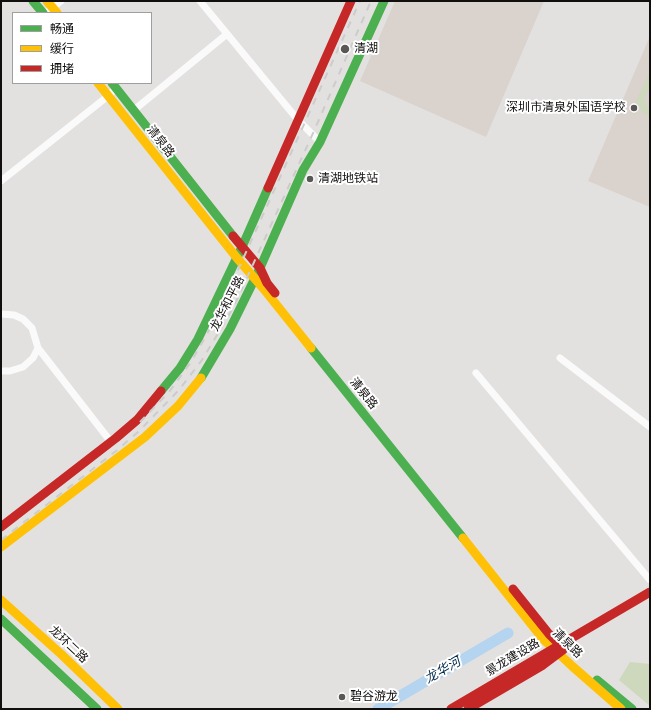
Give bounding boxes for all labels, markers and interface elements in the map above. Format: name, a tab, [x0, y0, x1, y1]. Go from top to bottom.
legend	[12, 12, 152, 84]
text: 畅通	[50, 19, 74, 38]
text: 缓行	[50, 39, 74, 58]
place label: 清湖	[354, 42, 378, 56]
marker: 清湖	[339, 43, 351, 55]
text: 拥堵	[50, 59, 74, 78]
place label: 深圳市清泉外国语学校	[506, 101, 626, 115]
marker: 深圳市清泉外国语学校	[629, 103, 639, 113]
street label: 清泉路	[143, 123, 177, 161]
place label: 清湖地铁站	[318, 172, 378, 186]
marker: 清湖地铁站	[305, 174, 315, 184]
street label: 龙华和平路	[208, 274, 248, 334]
street label: 清泉路	[346, 375, 380, 413]
street label: 龙环二路	[46, 623, 90, 667]
street label: 清泉路	[549, 626, 585, 662]
street label: 景龙建设路	[484, 636, 542, 680]
water label: 龙华河	[422, 654, 464, 688]
place label: 碧谷游龙	[350, 690, 398, 704]
marker: 碧谷游龙	[337, 692, 347, 702]

